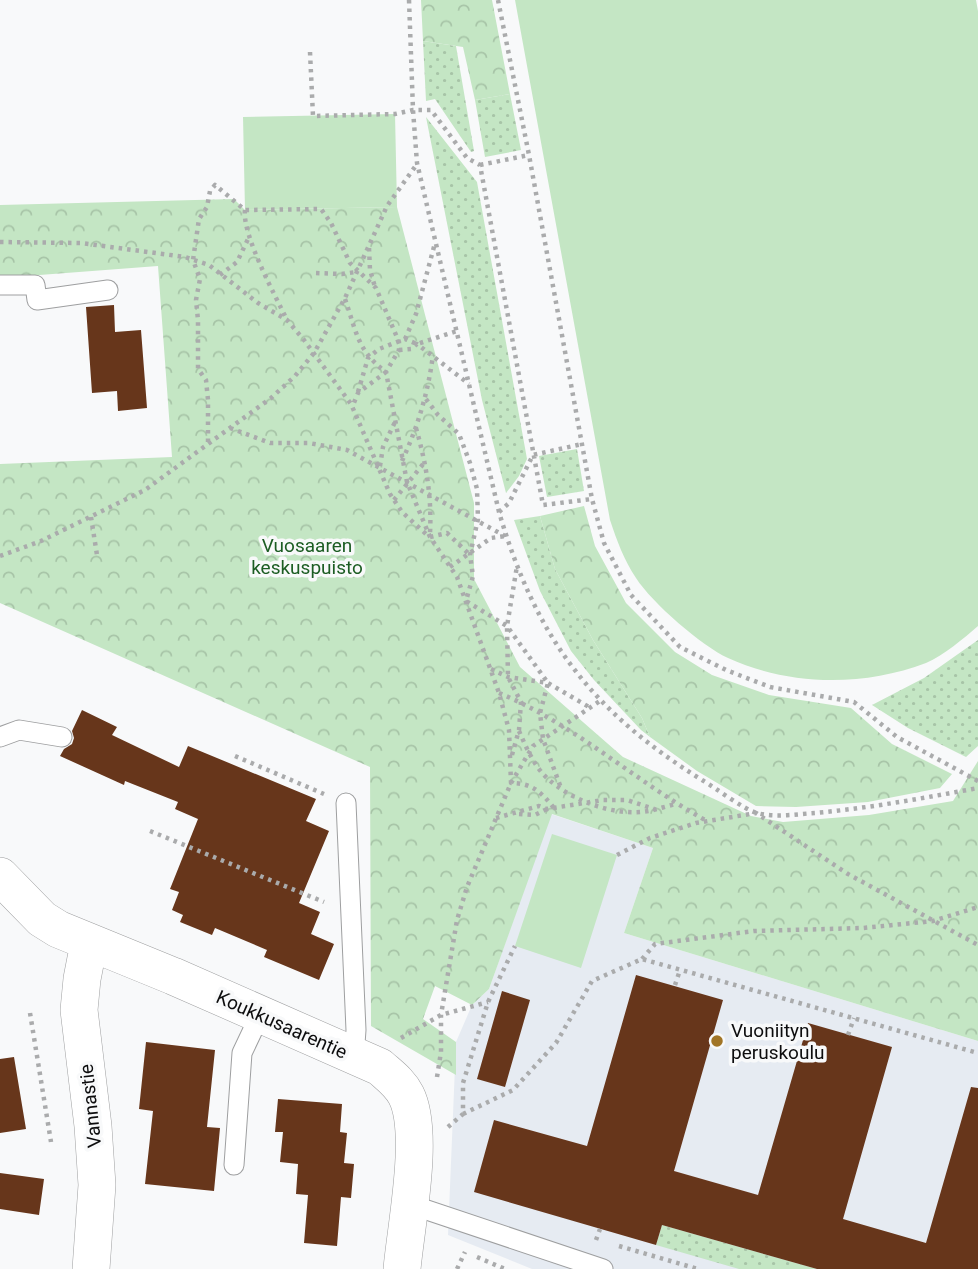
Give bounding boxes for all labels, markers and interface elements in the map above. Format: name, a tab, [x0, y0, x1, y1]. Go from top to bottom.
park label: Vuosaaren keskuspuisto	[251, 534, 363, 579]
street label: Koukkusaarentie	[213, 985, 351, 1064]
place label: Vuoniityn peruskoulu	[731, 1019, 825, 1064]
marker: Vuoniityn peruskoulu	[709, 1033, 725, 1049]
street label: Vannastie	[75, 1063, 106, 1149]

